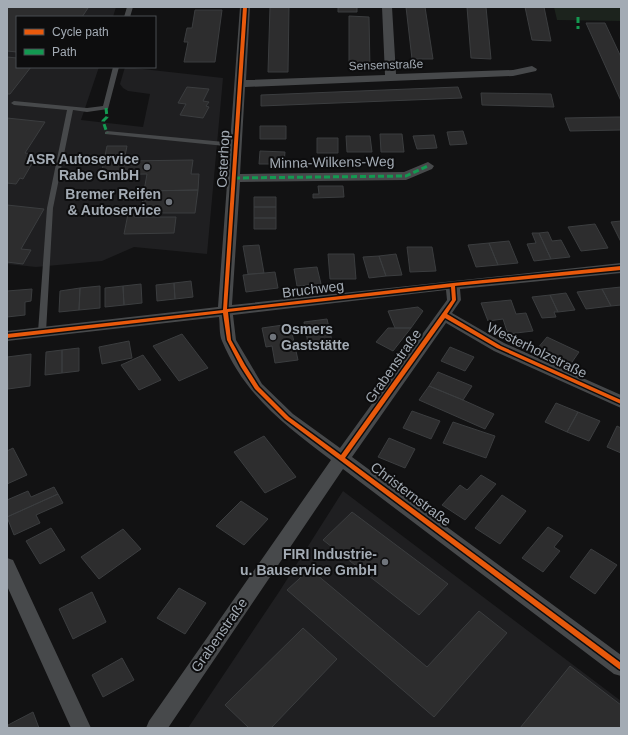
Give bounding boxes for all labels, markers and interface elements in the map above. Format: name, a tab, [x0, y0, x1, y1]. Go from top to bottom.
legend	[16, 16, 156, 68]
text: Cycle path	[52, 25, 109, 39]
text: Path	[52, 45, 77, 59]
street label: Sensenstraße	[348, 57, 424, 73]
street label: Osterhop	[214, 130, 233, 188]
place label: ASR Autoservice Rabe GmbH	[26, 151, 139, 183]
street label: Minna-Wilkens-Weg	[269, 153, 395, 171]
marker: ASR Autoservice Rabe GmbH	[142, 162, 152, 172]
place label: Bremer Reifen & Autoservice	[65, 186, 161, 218]
marker: Bremer Reifen & Autoservice	[164, 197, 174, 207]
street label: Bruchweg	[281, 277, 345, 301]
street label: Westerholzstraße	[484, 319, 590, 381]
place label: Osmers Gaststätte	[281, 321, 350, 353]
street label: Grabenstraße	[362, 326, 424, 406]
marker: Osmers Gaststätte	[268, 332, 278, 342]
street label: Christernstraße	[368, 459, 455, 530]
place label: FIRI Industrie- u. Bauservice GmbH	[240, 546, 377, 578]
marker: FIRI Industrie- u. Bauservice GmbH	[380, 557, 390, 567]
street label: Grabenstraße	[188, 595, 250, 675]

